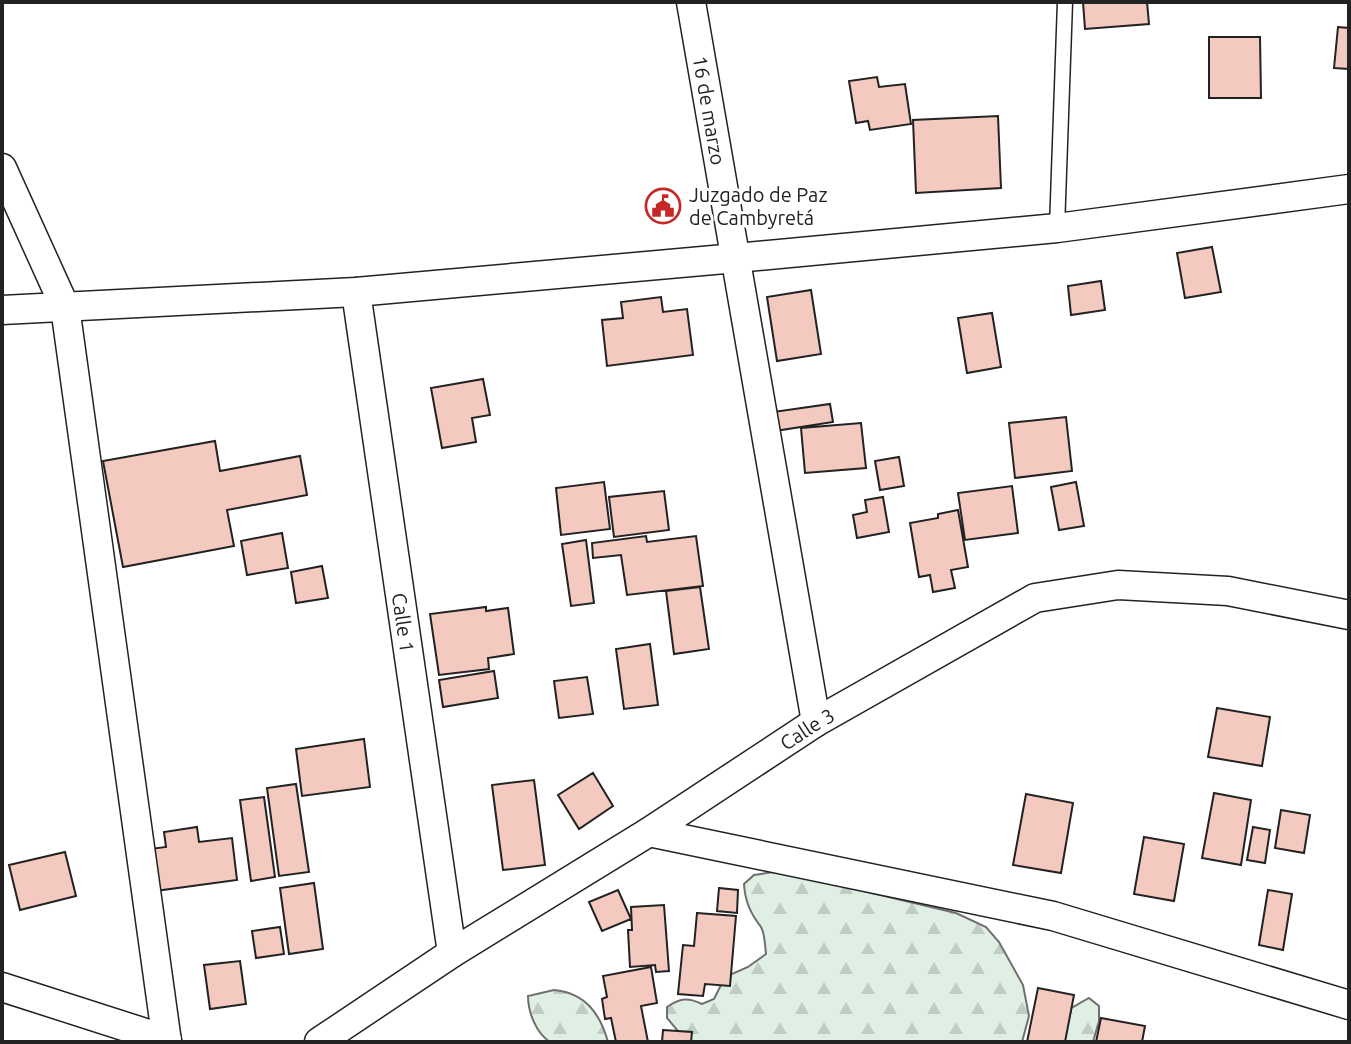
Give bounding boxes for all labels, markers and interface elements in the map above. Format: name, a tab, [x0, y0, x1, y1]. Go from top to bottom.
street label: 16 de marzo	[689, 54, 731, 167]
place label: Juzgado de Paz de Cambyretá	[689, 183, 828, 229]
public building icon: Juzgado de Paz de Cambyretá	[644, 187, 682, 225]
street label: Calle 1	[388, 591, 420, 654]
street label: Calle 3	[775, 703, 838, 754]

